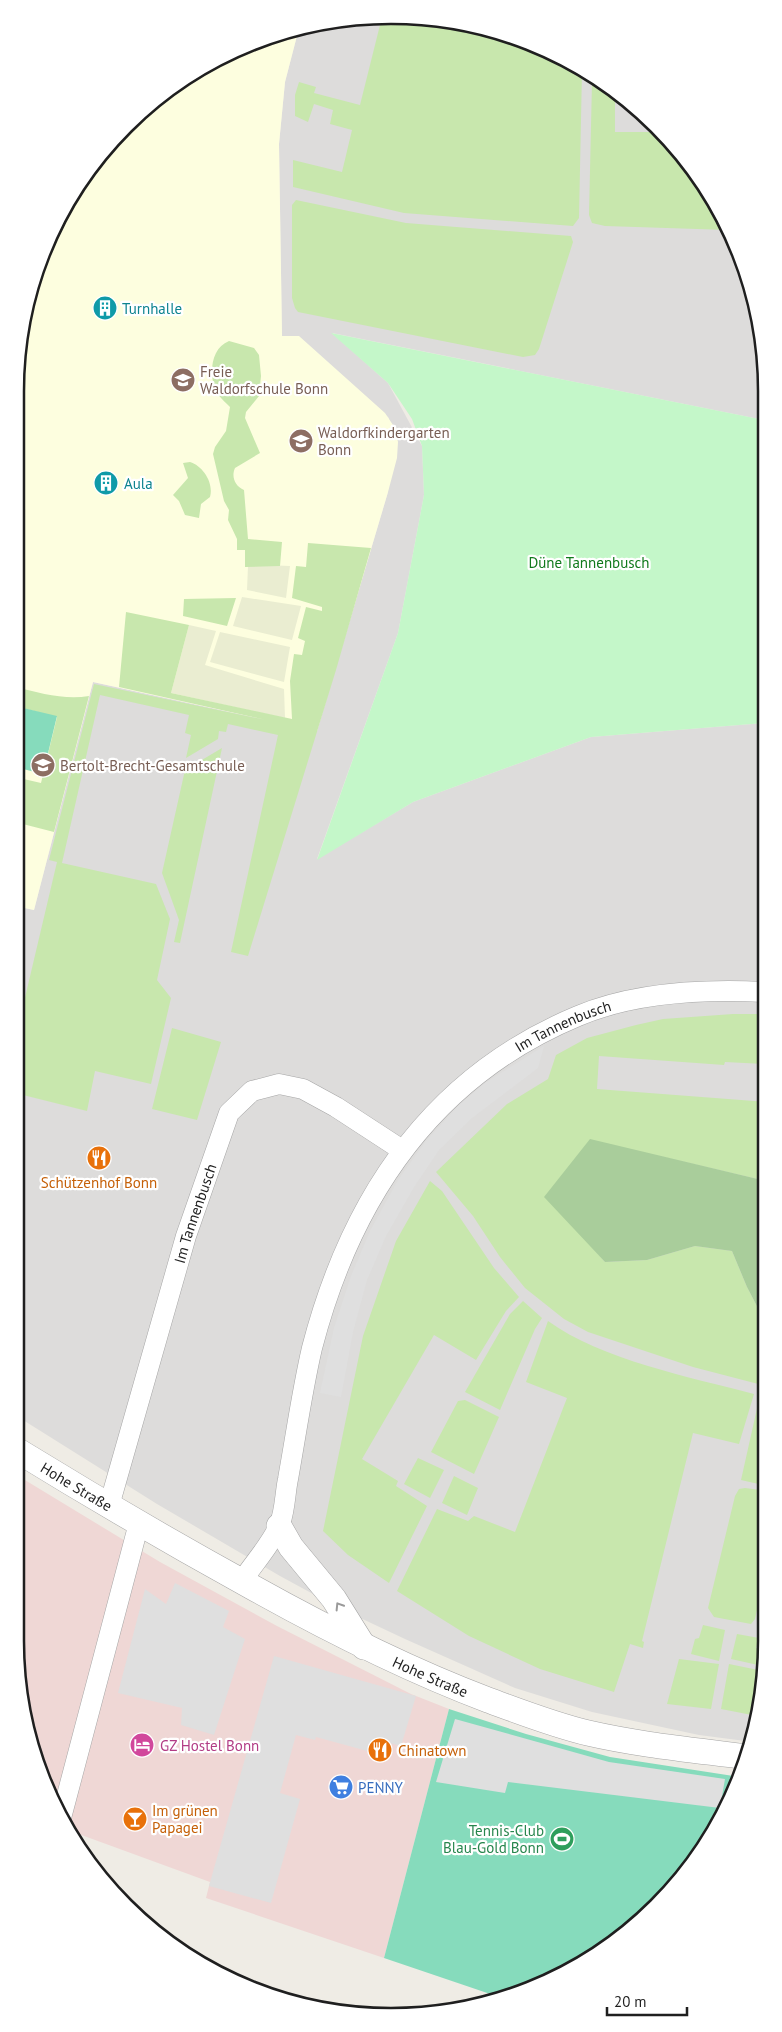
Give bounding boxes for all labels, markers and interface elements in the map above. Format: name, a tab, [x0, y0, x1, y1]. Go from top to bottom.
building icon: Turnhalle	[92, 295, 118, 321]
place label: Turnhalle	[122, 299, 182, 318]
place label: Freie Waldorfschule Bonn	[200, 362, 328, 398]
school or university icon: Freie Waldorfschule Bonn	[170, 367, 196, 393]
place label: Waldorfkindergarten Bonn	[318, 423, 450, 459]
school or university icon: Waldorfkindergarten Bonn	[288, 428, 314, 454]
building icon: Aula	[93, 470, 119, 496]
place label: Aula	[124, 474, 153, 493]
park label: Düne Tannenbusch	[528, 553, 650, 572]
school or university icon: Bertolt-Brecht-Gesamtschule	[30, 752, 56, 778]
place label: Bertolt-Brecht-Gesamtschule	[60, 756, 245, 775]
street label: Im Tannenbusch	[511, 996, 613, 1056]
restaurant icon: Schützenhof Bonn	[86, 1145, 112, 1171]
street label: Im Tannenbusch	[169, 1161, 220, 1265]
place label: Schützenhof Bonn	[41, 1173, 157, 1192]
street label: Hohe Straße	[37, 1458, 116, 1515]
one-way arrow	[335, 1602, 345, 1611]
street label: Hohe Straße	[390, 1652, 471, 1701]
hotel icon: GZ Hostel Bonn	[129, 1732, 155, 1758]
place label: GZ Hostel Bonn	[160, 1736, 259, 1755]
restaurant icon: Chinatown	[367, 1737, 393, 1763]
place label: Chinatown	[398, 1741, 466, 1760]
supermarket icon: PENNY	[328, 1774, 354, 1800]
place label: PENNY	[358, 1778, 404, 1797]
place label: Im grünen Papagei	[152, 1801, 218, 1837]
bar icon: Im grünen Papagei	[122, 1806, 148, 1832]
place label: Tennis-Club Blau-Gold Bonn	[443, 1821, 544, 1857]
sports icon: Tennis-Club Blau-Gold Bonn	[549, 1826, 575, 1852]
scale bar	[607, 1984, 687, 2016]
text: 20 m	[614, 1992, 647, 2011]

